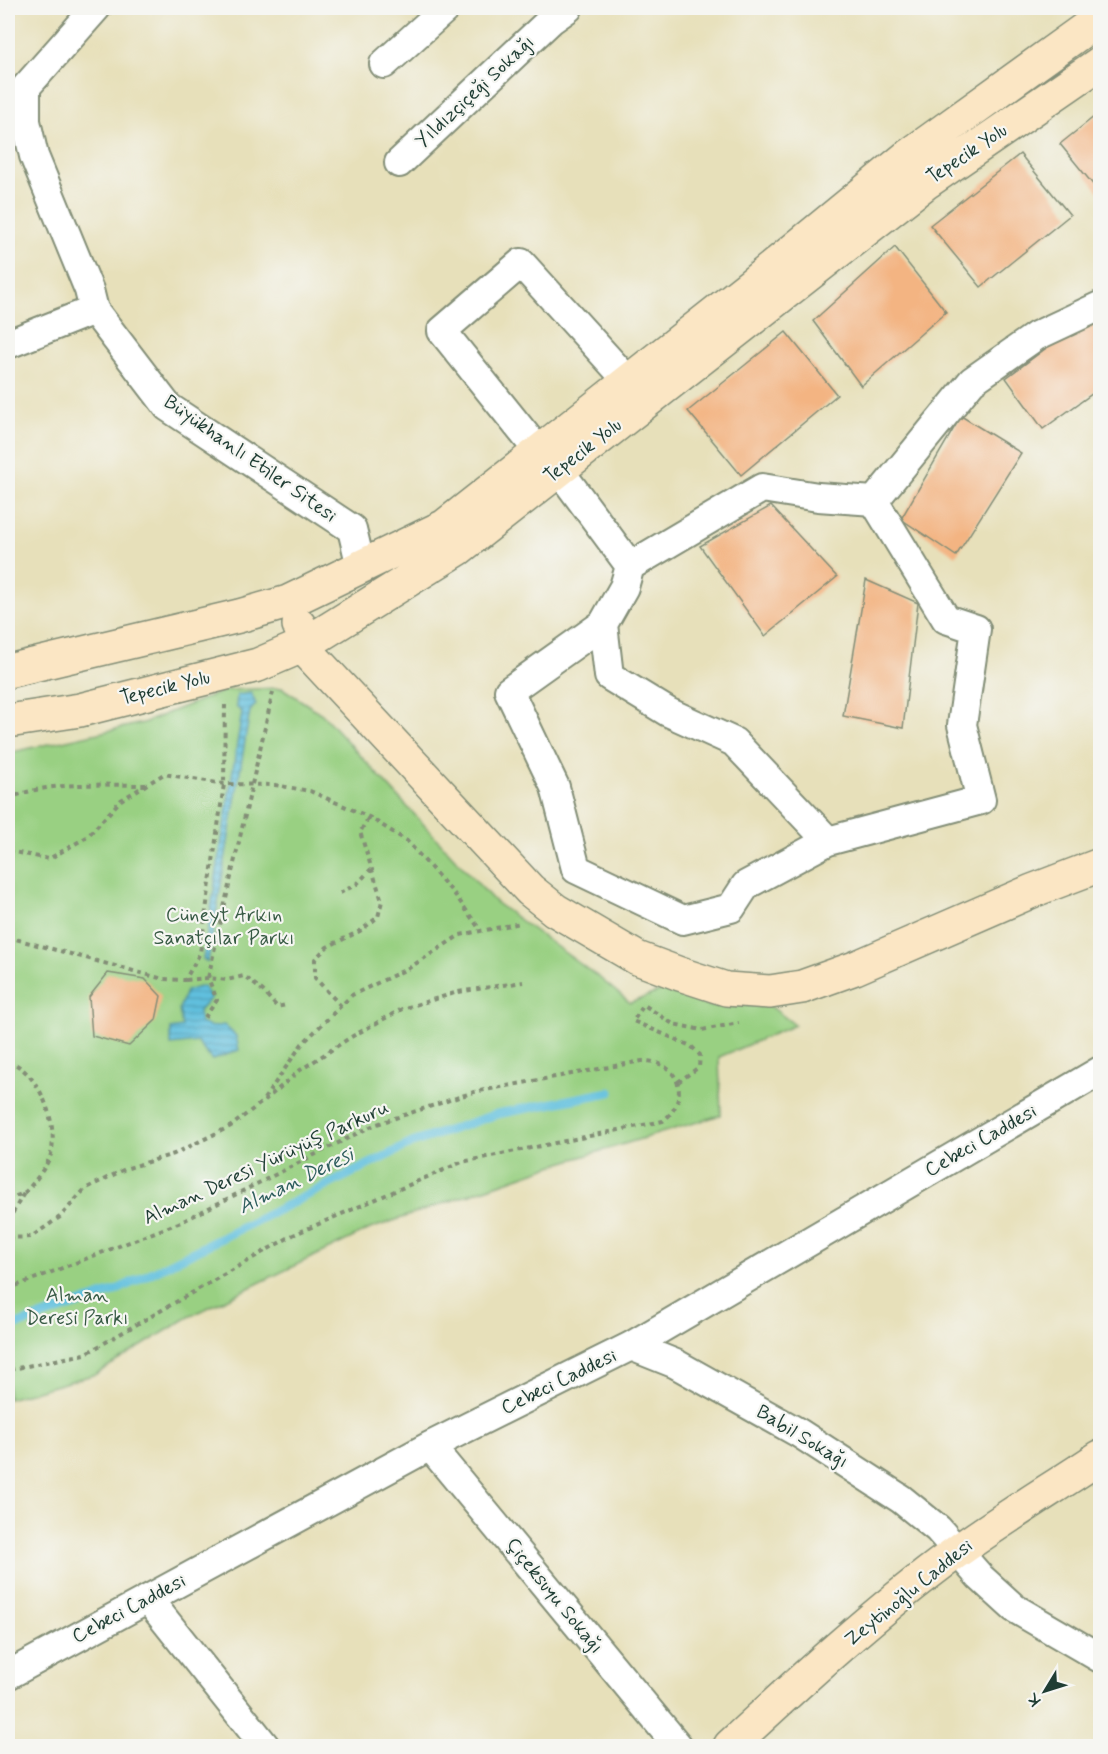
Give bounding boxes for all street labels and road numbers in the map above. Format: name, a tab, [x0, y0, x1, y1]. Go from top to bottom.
street label: Yıldızçiçeği Sokağı	[409, 29, 541, 155]
street label: Tepecik Yolu	[921, 117, 1013, 191]
street label: Büyükhanlı Etiler Sitesi	[158, 389, 342, 529]
street label: Tepecik Yolu	[538, 412, 628, 490]
street label: Tepecik Yolu	[117, 664, 213, 712]
street label: Alman Deresi Yürüyüş Parkuru	[139, 1095, 393, 1231]
street label: Cebeci Caddesi	[920, 1098, 1042, 1184]
street label: Cebeci Caddesi	[497, 1342, 621, 1422]
street label: Babil Sokağı	[751, 1399, 853, 1475]
street label: Çiçeksuyu Sokağı	[499, 1532, 609, 1660]
street label: Zeytinoğlu Caddesi	[839, 1533, 979, 1653]
street label: Cebeci Caddesi	[67, 1568, 191, 1650]

